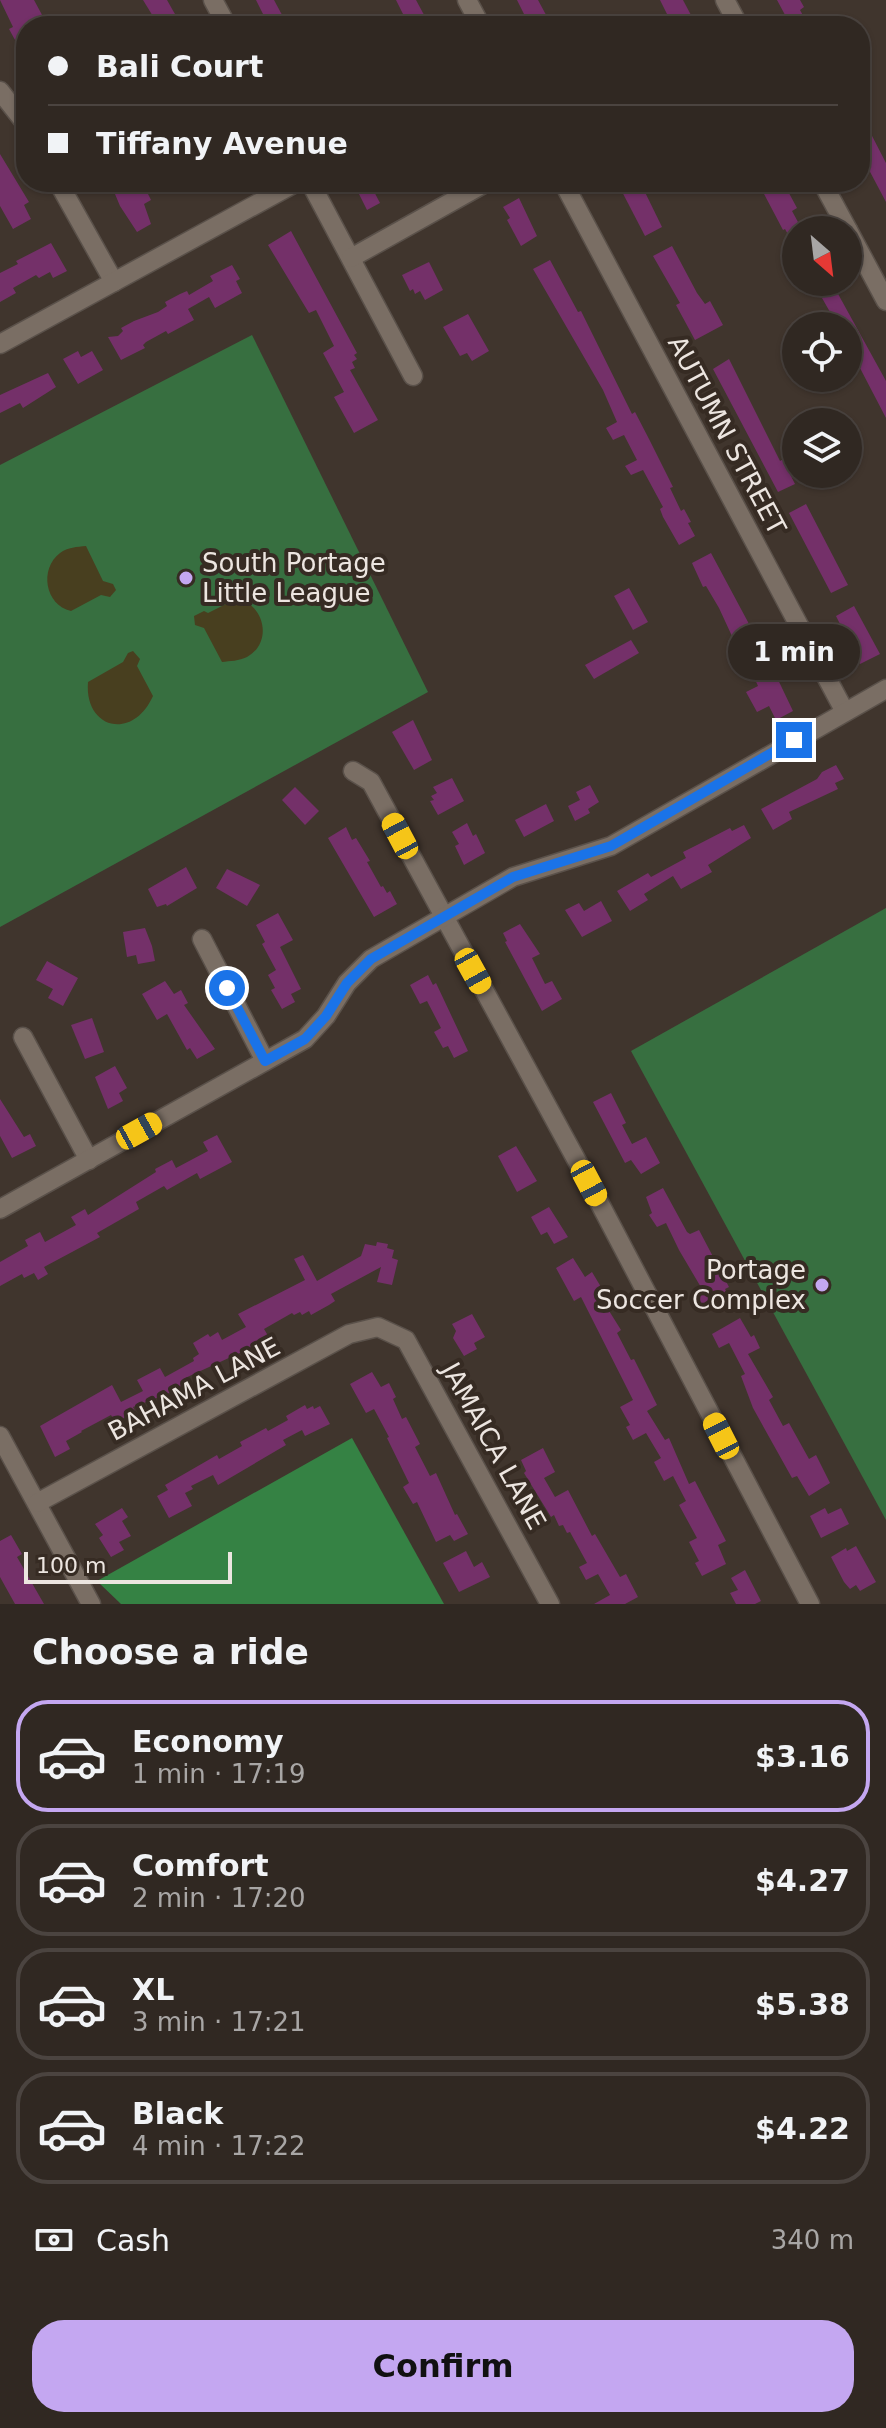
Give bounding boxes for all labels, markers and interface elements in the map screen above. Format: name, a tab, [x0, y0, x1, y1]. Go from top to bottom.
text: Bali Court	[96, 49, 263, 84]
text: Tiffany Avenue	[96, 126, 348, 161]
north arrow	[782, 216, 862, 296]
map controls	[782, 216, 862, 488]
button: locate	[782, 312, 862, 392]
street label: AUTUMN STREET	[662, 330, 792, 540]
button: layers	[782, 408, 862, 488]
place label: South Portage Little League	[202, 548, 386, 608]
marker: South Portage Little League	[177, 569, 195, 587]
callout: 1 min	[728, 624, 860, 680]
text: 1 min	[753, 637, 835, 667]
route end	[776, 722, 812, 758]
car	[378, 809, 422, 863]
car	[451, 944, 495, 998]
route start	[209, 970, 245, 1006]
car	[112, 1109, 166, 1153]
car	[567, 1156, 611, 1210]
place label: Portage Soccer Complex	[596, 1255, 806, 1315]
marker: Portage Soccer Complex	[813, 1276, 831, 1294]
street label: BAHAMA LANE	[103, 1331, 285, 1447]
street label: JAMAICA LANE	[435, 1356, 552, 1535]
car	[699, 1409, 743, 1463]
scale bar	[24, 1548, 232, 1584]
text: 100 m	[36, 1553, 106, 1578]
text: Choose a ride	[32, 1631, 309, 1672]
icon: car	[36, 1720, 108, 1792]
text: Economy	[132, 1724, 284, 1759]
text: $3.16	[755, 1739, 850, 1774]
text: 1 min · 17:19	[132, 1759, 306, 1789]
icon: car	[36, 1844, 108, 1916]
text: Comfort	[132, 1848, 269, 1883]
text: $4.27	[755, 1863, 850, 1898]
text: 2 min · 17:20	[132, 1883, 306, 1913]
icon: car	[36, 1968, 108, 2040]
text: XL	[132, 1972, 174, 2007]
text: $5.38	[755, 1987, 850, 2022]
text: 3 min · 17:21	[132, 2007, 306, 2037]
icon: car	[36, 2092, 108, 2164]
text: Black	[132, 2096, 223, 2131]
text: $4.22	[755, 2111, 850, 2146]
text: 4 min · 17:22	[132, 2131, 306, 2161]
icon: cash	[32, 2218, 76, 2262]
text: Cash	[96, 2223, 170, 2258]
text: 340 m	[771, 2225, 854, 2255]
button: Confirm	[32, 2320, 854, 2412]

